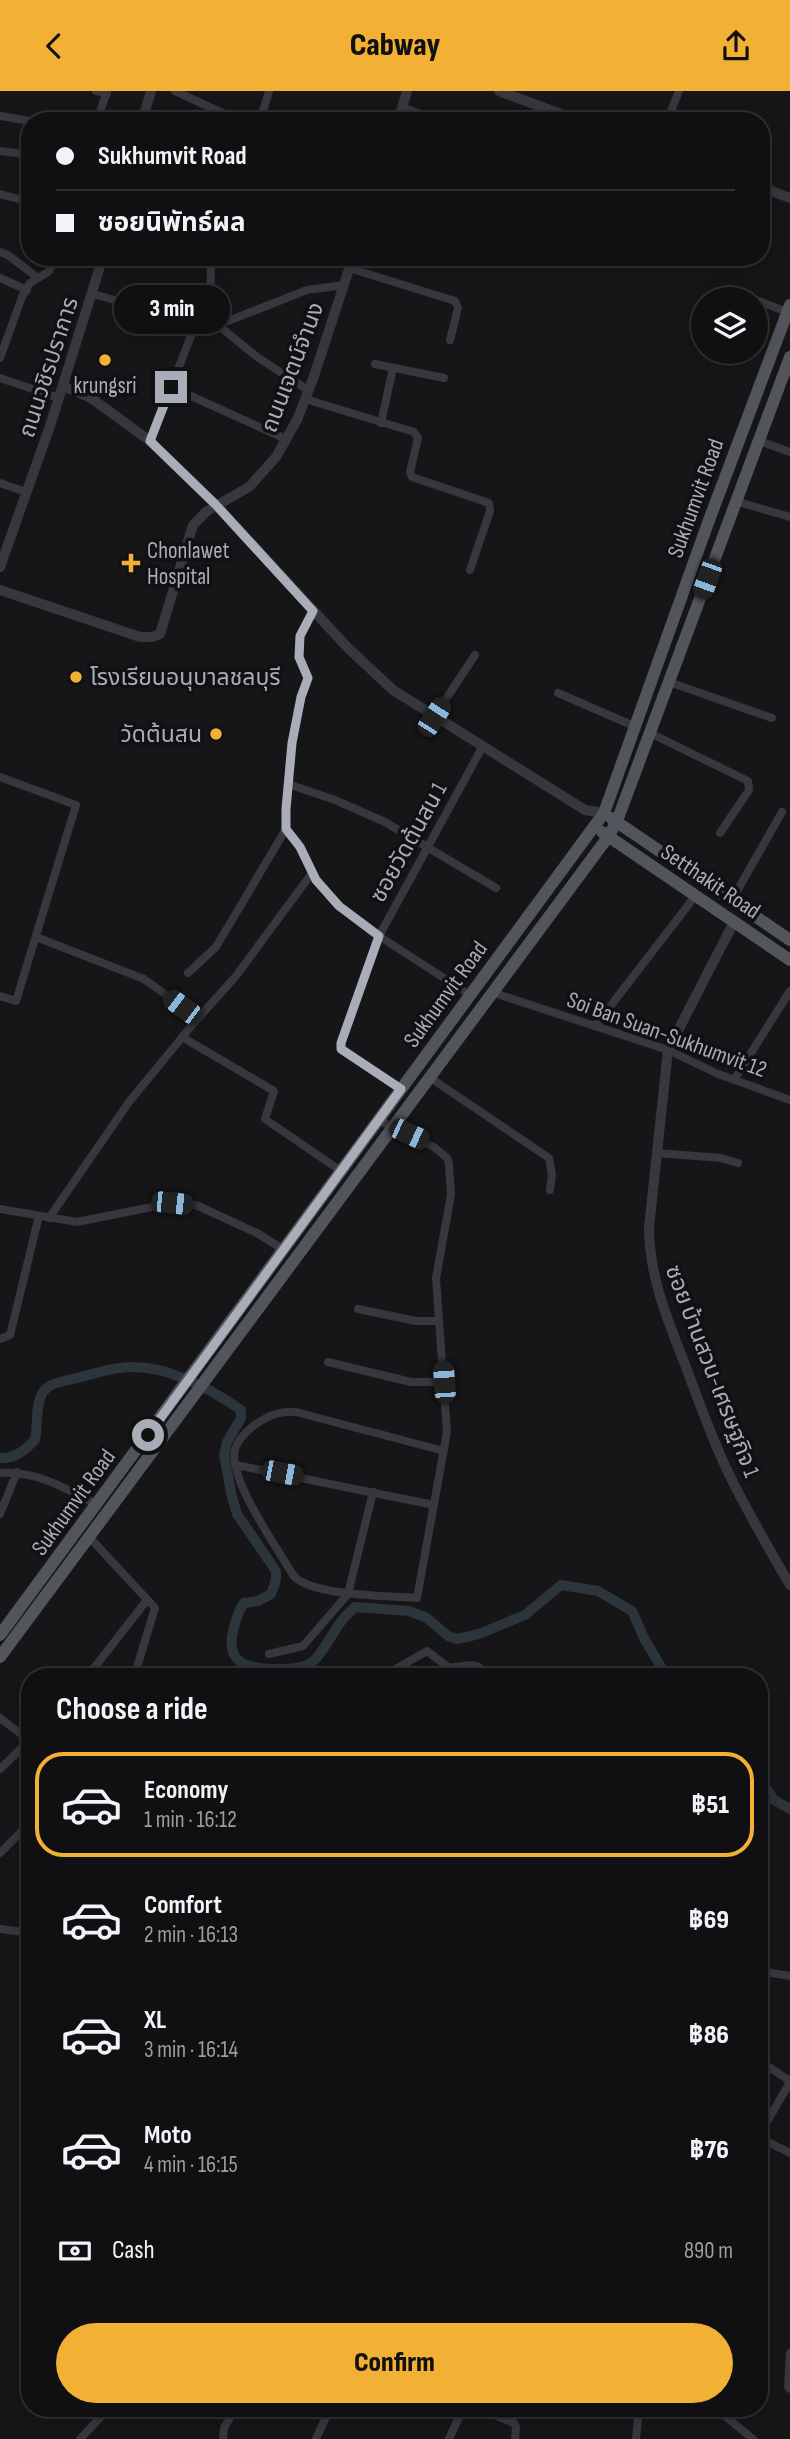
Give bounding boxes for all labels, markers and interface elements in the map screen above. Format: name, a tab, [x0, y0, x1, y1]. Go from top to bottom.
text: Cabway	[350, 26, 440, 65]
icon: back	[35, 27, 73, 65]
icon: share	[717, 27, 755, 65]
text: Sukhumvit Road	[98, 141, 247, 172]
text: ซอยนิพัทธ์ผล	[98, 208, 246, 239]
callout: 3 min	[113, 285, 229, 335]
map controls	[691, 287, 768, 364]
button: layers	[691, 287, 768, 364]
street label: ถนนวชิรปราการ	[13, 294, 85, 441]
text: 3 min	[150, 295, 194, 323]
street label: ถนนเจตน์จำนง	[255, 298, 331, 436]
marker: krungsri	[97, 352, 113, 368]
route end	[155, 371, 187, 403]
place label: krungsri	[73, 372, 137, 400]
street label: Sukhumvit Road	[661, 435, 730, 562]
place label: Chonlawet Hospital	[147, 537, 229, 591]
marker: Chonlawet Hospital	[121, 553, 141, 573]
car	[690, 556, 725, 602]
place label: โรงเรียนอนุบาลชลบุรี	[90, 664, 281, 692]
marker: โรงเรียนอนุบาลชลบุรี	[68, 669, 84, 685]
car	[414, 694, 455, 740]
place label: วัดต้นสน	[121, 721, 202, 749]
marker: วัดต้นสน	[208, 726, 224, 742]
street label: ซอยวัดต้นสน 1	[364, 778, 453, 907]
street label: Setthakit Road	[655, 838, 765, 925]
street label: Sukhumvit Road	[398, 936, 494, 1053]
car	[159, 986, 206, 1028]
street label: Soi Ban Suan-Sukhumvit 12	[563, 986, 770, 1084]
car	[386, 1116, 433, 1152]
car	[151, 1190, 194, 1216]
street label: ซอย บ้านสวน-เศรษฐกิจ 1	[659, 1261, 765, 1481]
car	[433, 1360, 456, 1404]
route start	[132, 1419, 164, 1451]
street label: Sukhumvit Road	[26, 1444, 122, 1561]
car	[260, 1459, 305, 1487]
text: Choose a ride	[56, 1690, 208, 1729]
icon: car	[60, 1773, 123, 1836]
text: Economy	[144, 1775, 228, 1806]
text: ฿51	[691, 1790, 729, 1821]
text: 1 min · 16:12	[144, 1806, 237, 1834]
icon: car	[60, 1888, 123, 1951]
text: Comfort	[144, 1890, 222, 1921]
text: ฿69	[689, 1905, 729, 1936]
text: 2 min · 16:13	[144, 1921, 238, 1949]
icon: car	[60, 2003, 123, 2066]
text: XL	[144, 2005, 166, 2036]
text: ฿86	[689, 2020, 729, 2051]
text: 3 min · 16:14	[144, 2036, 238, 2064]
icon: car	[60, 2118, 123, 2181]
text: Moto	[144, 2120, 192, 2151]
text: ฿76	[689, 2135, 729, 2166]
text: 4 min · 16:15	[144, 2151, 238, 2179]
icon: cash	[56, 2232, 94, 2270]
text: Cash	[112, 2235, 155, 2266]
text: 890 m	[684, 2237, 733, 2265]
button: Confirm	[56, 2323, 733, 2403]

